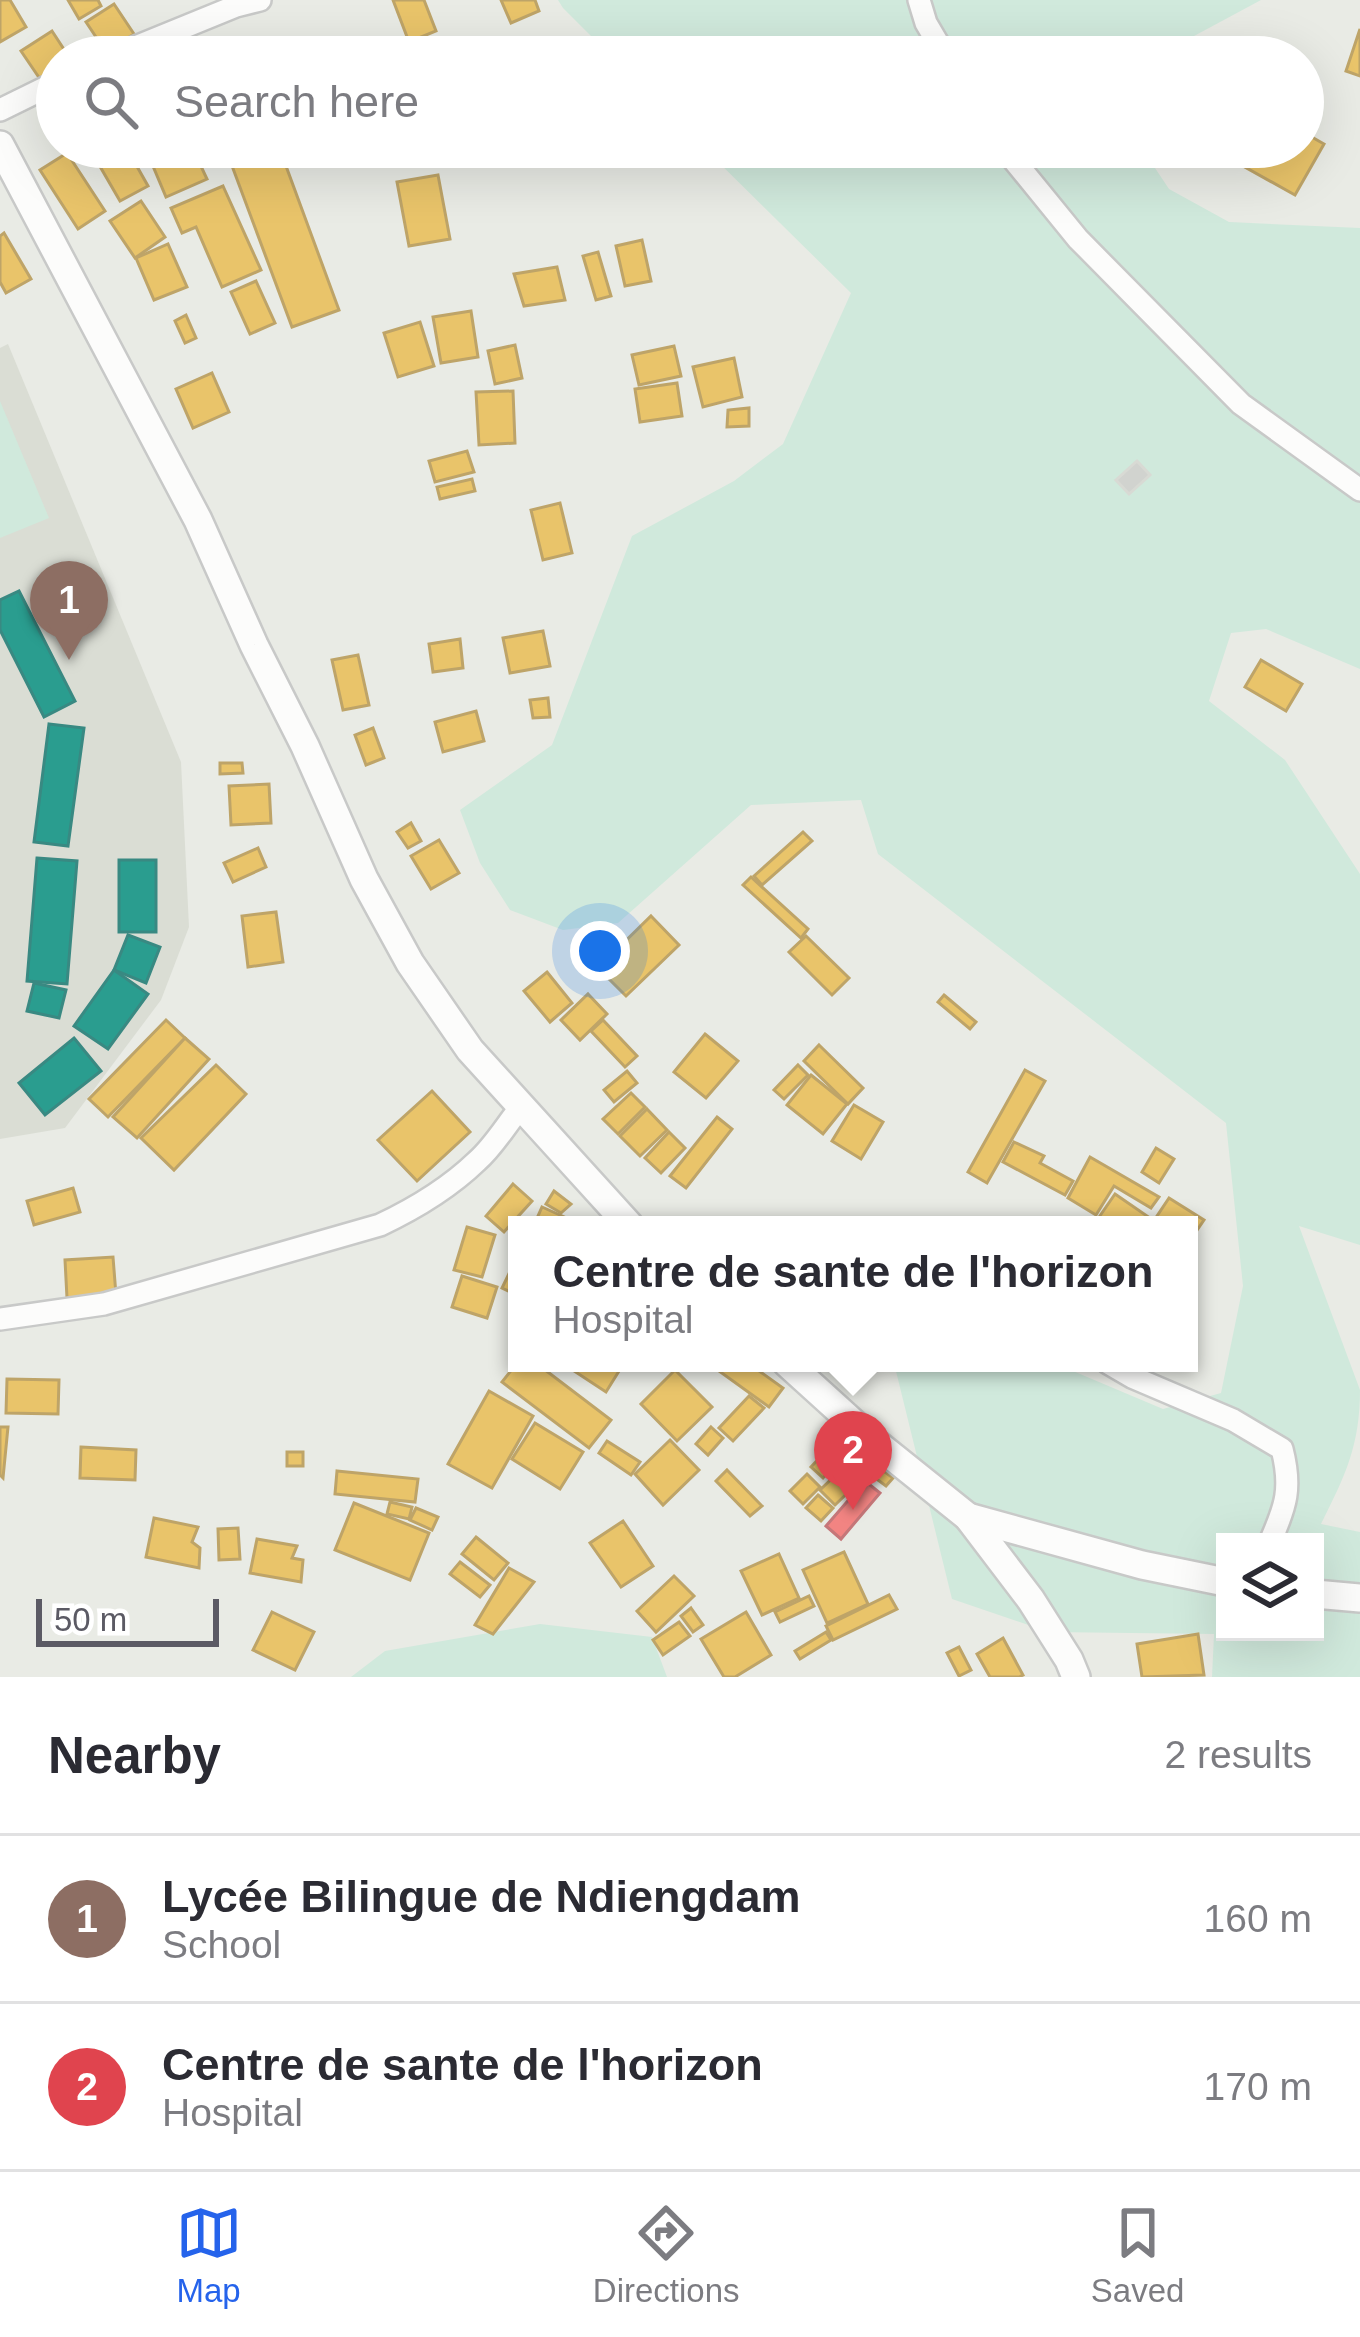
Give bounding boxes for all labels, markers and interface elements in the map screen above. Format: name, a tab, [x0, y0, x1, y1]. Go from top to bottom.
search box	[36, 36, 1324, 168]
icon: search	[78, 69, 144, 135]
text: Search here	[174, 76, 419, 127]
pin: 1	[30, 561, 108, 660]
your location	[570, 921, 630, 981]
popup	[508, 1216, 1198, 1372]
text: Centre de sante de l'horizon	[553, 1246, 1153, 1297]
text: Hospital	[553, 1298, 694, 1341]
pin: 2	[814, 1411, 892, 1510]
map controls	[1216, 1533, 1324, 1641]
button: layers	[1216, 1533, 1324, 1641]
scale bar	[36, 1593, 219, 1646]
text: 50 m	[54, 1601, 127, 1638]
text: Nearby	[48, 1727, 221, 1784]
text: 2 results	[1165, 1733, 1312, 1776]
text: Lycée Bilingue de Ndiengdam	[162, 1871, 800, 1922]
text: 1	[76, 1897, 98, 1940]
text: 160 m	[1204, 1897, 1312, 1940]
text: School	[162, 1923, 281, 1966]
text: Centre de sante de l'horizon	[162, 2039, 763, 2090]
text: 2	[76, 2065, 98, 2108]
text: 170 m	[1204, 2065, 1312, 2108]
text: Hospital	[162, 2091, 303, 2134]
tab: Map	[176, 2200, 242, 2310]
tab: Directions	[593, 2200, 740, 2310]
tab: Saved	[1091, 2200, 1184, 2310]

